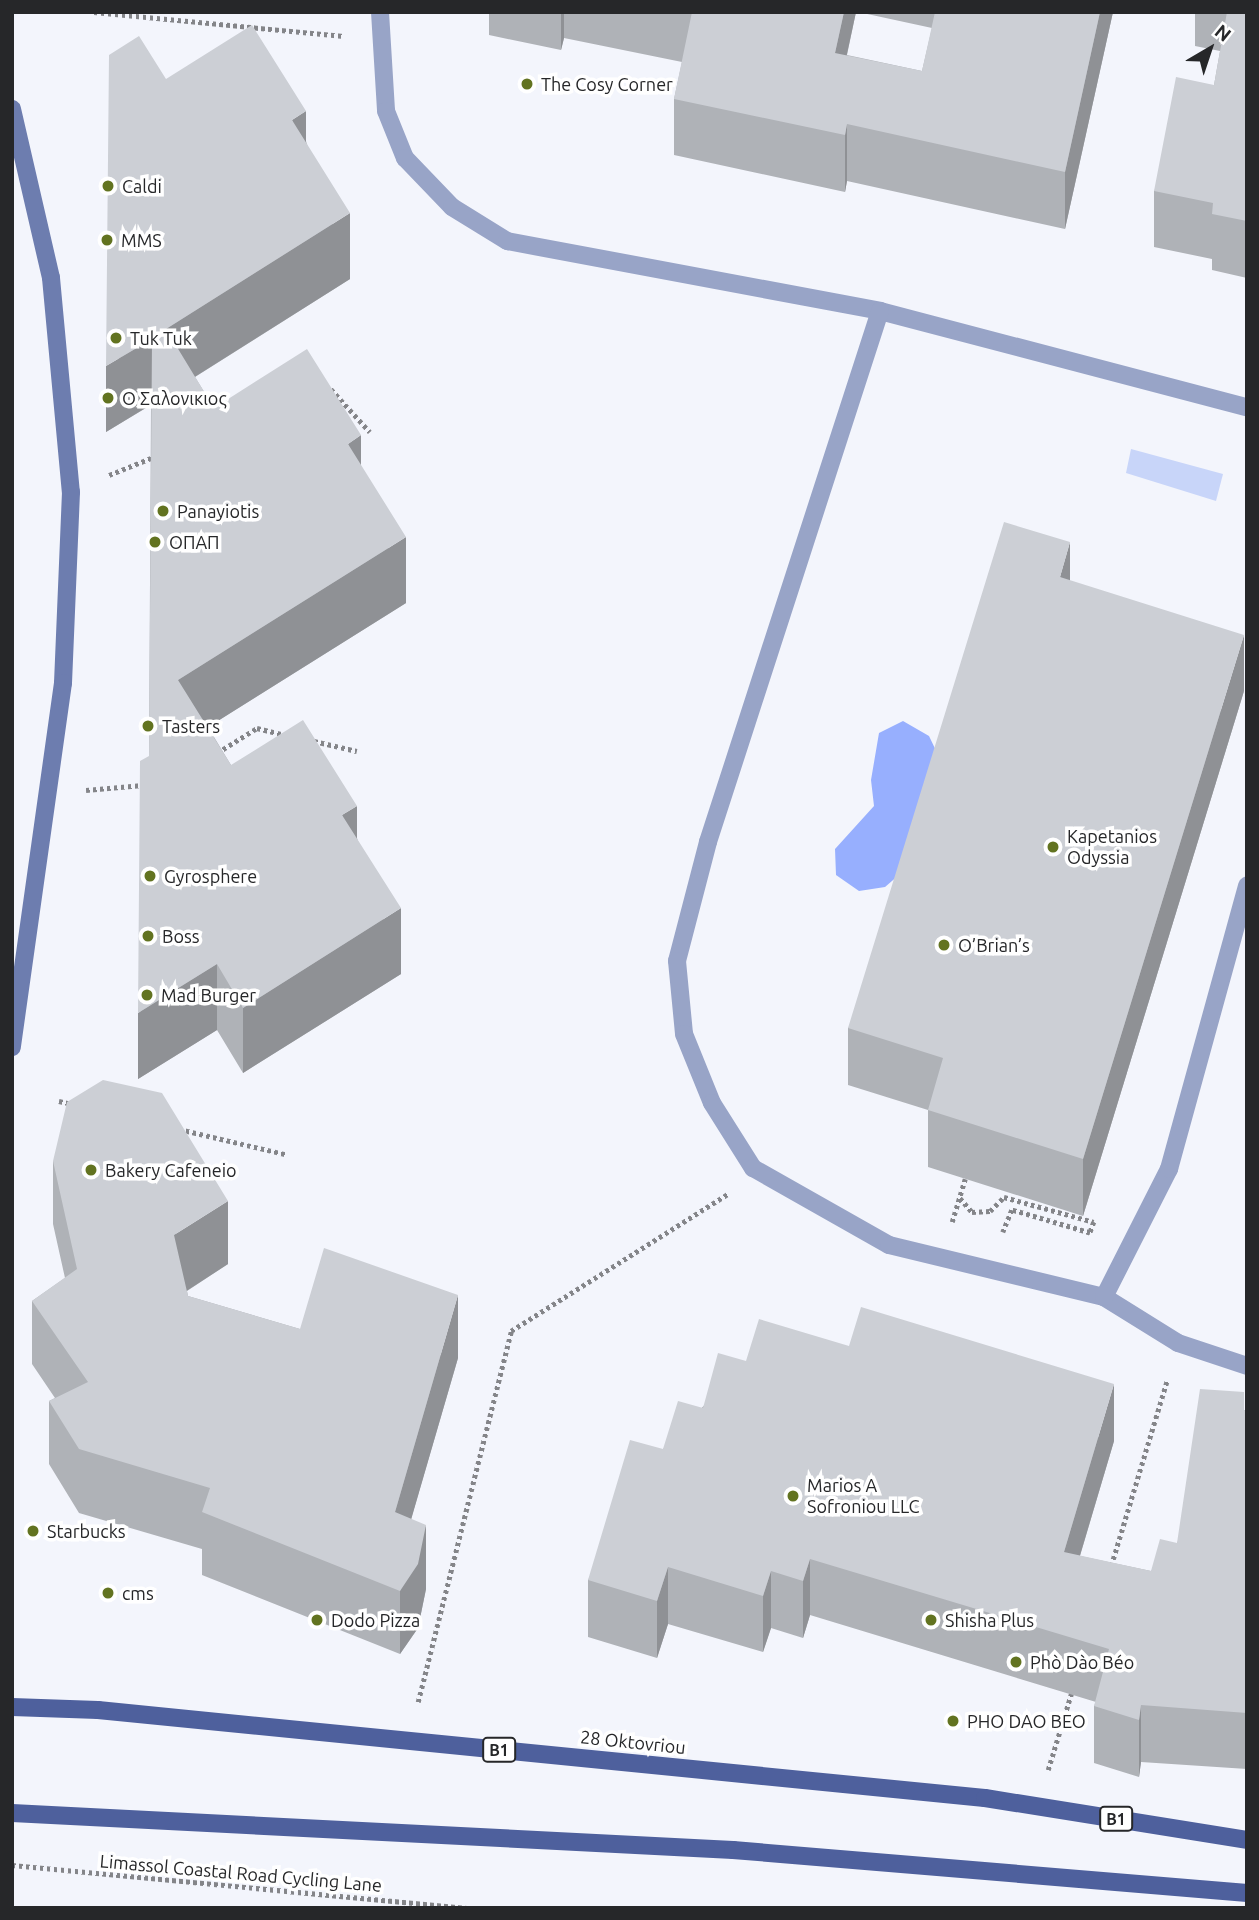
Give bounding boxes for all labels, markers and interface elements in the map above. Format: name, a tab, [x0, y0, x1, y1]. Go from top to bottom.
north arrow	[1175, 14, 1245, 84]
text: N	[1211, 20, 1236, 46]
place label: The Cosy Corner	[541, 73, 673, 95]
marker: The Cosy Corner	[519, 76, 535, 92]
place label: Caldi	[122, 175, 162, 197]
marker: Caldi	[100, 178, 116, 194]
place label: MMS	[121, 229, 162, 251]
marker: MMS	[99, 232, 115, 248]
place label: Tuk Tuk	[130, 327, 192, 349]
marker: Tuk Tuk	[108, 330, 124, 346]
place label: Ο Σαλονικιος	[122, 387, 227, 409]
marker: Ο Σαλονικιος	[100, 390, 116, 406]
place label: Panayiotis	[177, 500, 259, 522]
marker: Panayiotis	[155, 503, 171, 519]
place label: ΟΠΑΠ	[169, 531, 220, 553]
marker: ΟΠΑΠ	[147, 534, 163, 550]
place label: Tasters	[162, 715, 220, 737]
marker: Tasters	[140, 718, 156, 734]
place label: Kapetanios Odyssia	[1067, 826, 1157, 868]
marker: Kapetanios Odyssia	[1045, 839, 1061, 855]
place label: Gyrosphere	[164, 865, 257, 887]
marker: Gyrosphere	[142, 868, 158, 884]
place label: Boss	[162, 925, 200, 947]
marker: Boss	[140, 928, 156, 944]
place label: O’Brian’s	[958, 934, 1030, 956]
marker: O’Brian’s	[936, 937, 952, 953]
place label: Mad Burger	[161, 984, 256, 1006]
marker: Mad Burger	[139, 987, 155, 1003]
place label: Bakery Cafeneio	[105, 1159, 237, 1181]
marker: Bakery Cafeneio	[83, 1162, 99, 1178]
place label: Marios A Sofroniou LLC	[807, 1475, 920, 1518]
marker: Marios A Sofroniou LLC	[785, 1488, 801, 1504]
place label: Starbucks	[47, 1520, 126, 1542]
marker: Starbucks	[25, 1523, 41, 1539]
place label: cms	[122, 1582, 154, 1604]
marker: cms	[100, 1585, 116, 1601]
place label: Dodo Pizza	[331, 1609, 420, 1631]
place label: Shisha Plus	[945, 1609, 1034, 1631]
marker: Dodo Pizza	[309, 1612, 325, 1628]
marker: Shisha Plus	[923, 1612, 939, 1628]
place label: Phò Dào Béo	[1030, 1651, 1134, 1673]
marker: Phò Dào Béo	[1008, 1654, 1024, 1670]
place label: PHO DAO BEO	[967, 1710, 1086, 1732]
marker: PHO DAO BEO	[945, 1713, 961, 1729]
street label: 28 Oktovriou	[579, 1726, 687, 1758]
road number: B1	[482, 1738, 516, 1762]
road number: B1	[1098, 1806, 1134, 1831]
street label: Limassol Coastal Road Cycling Lane	[99, 1850, 383, 1896]

